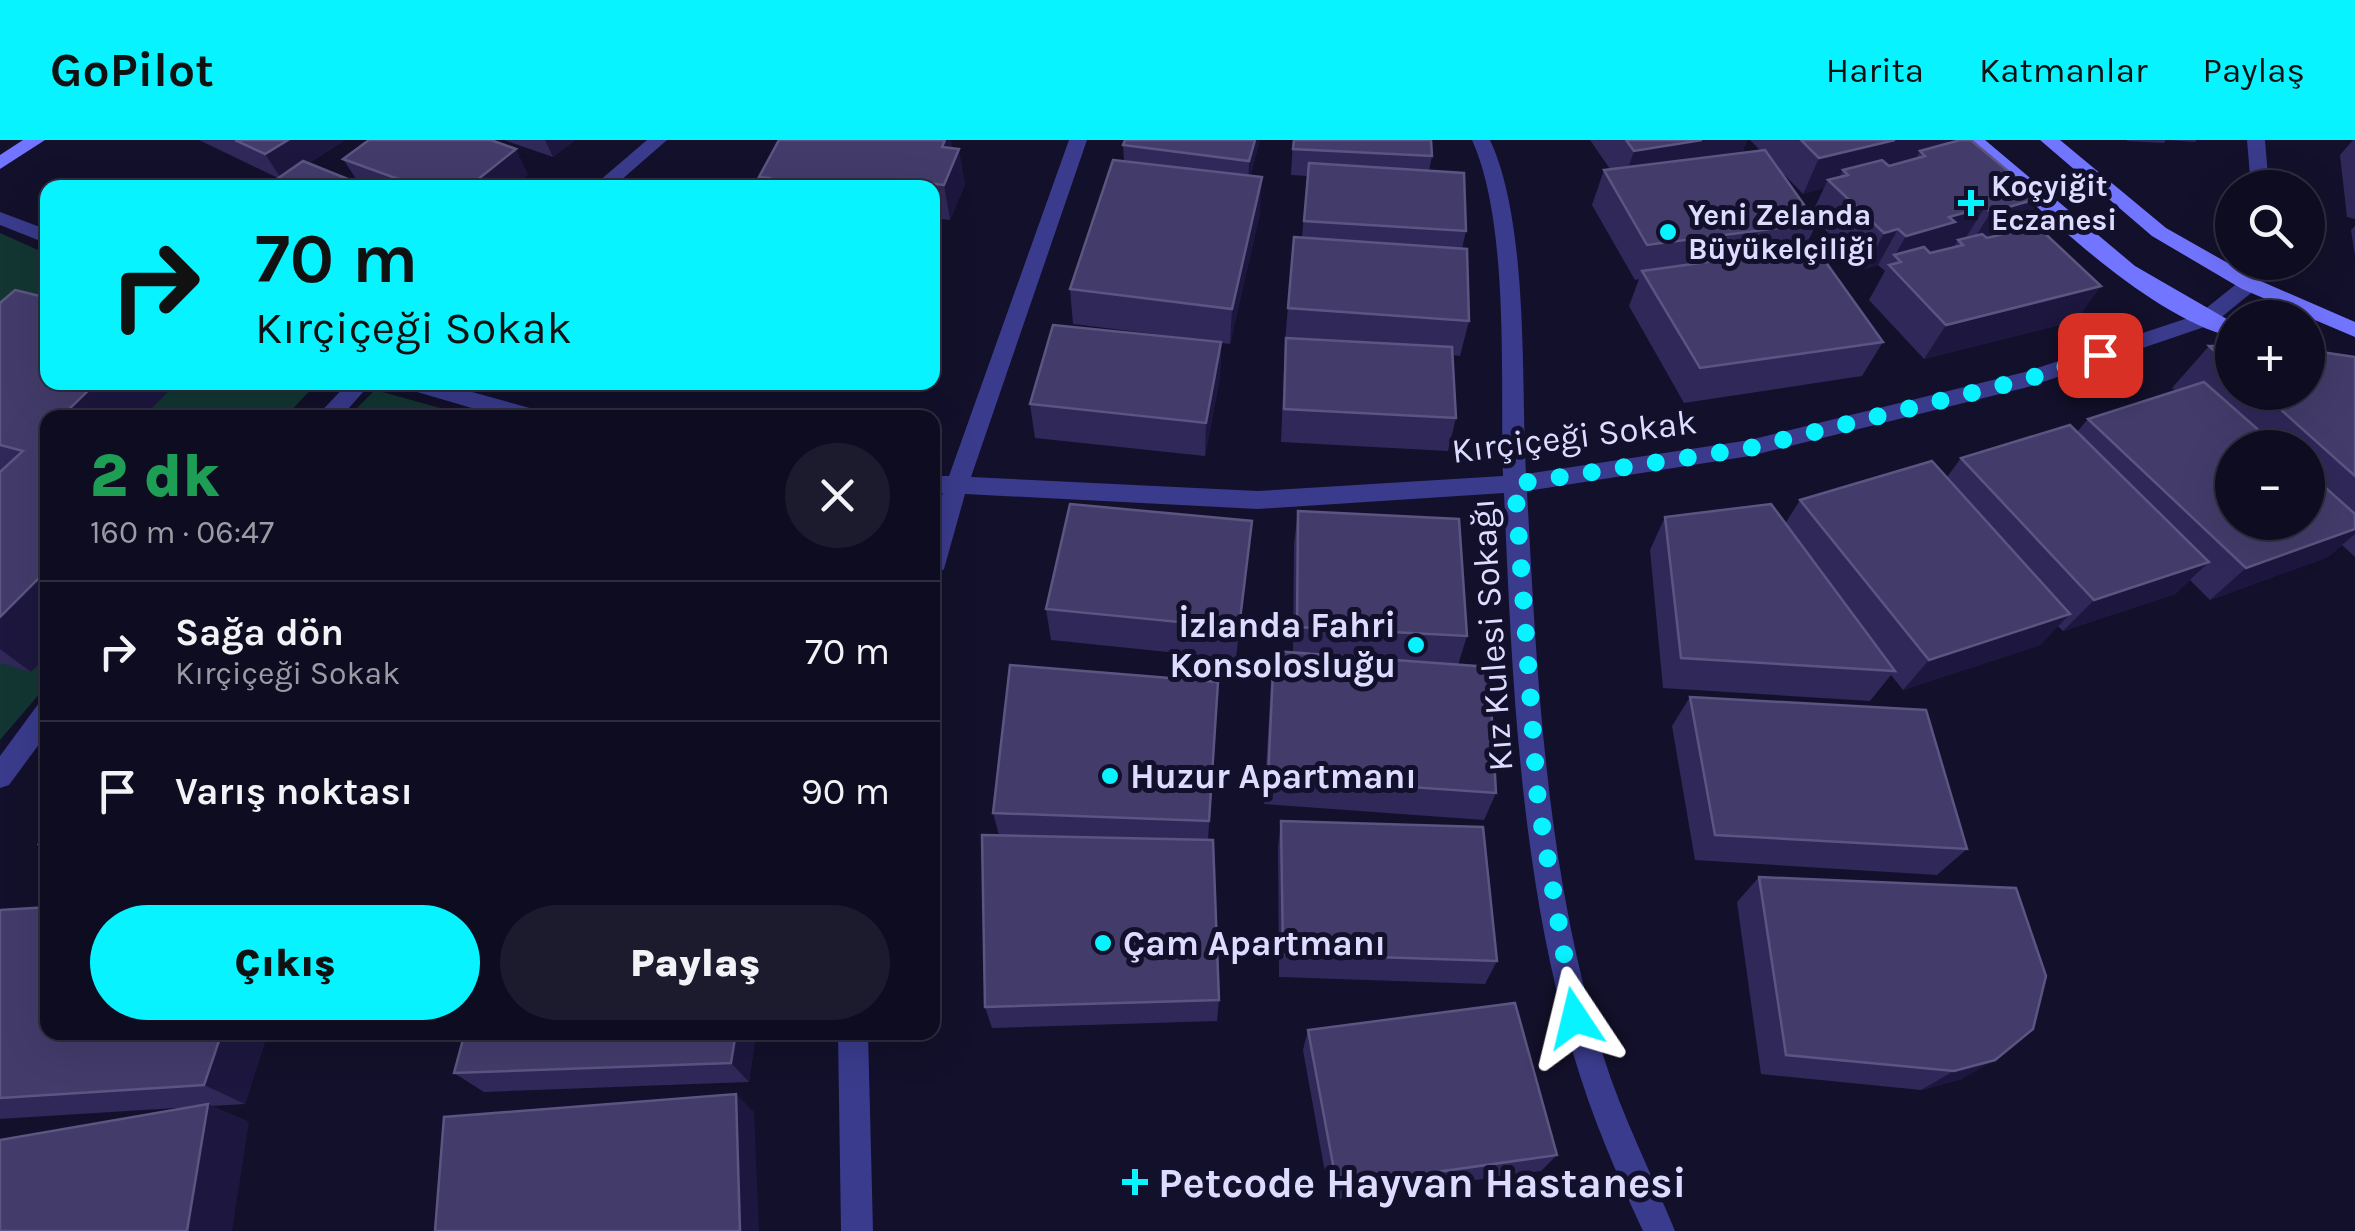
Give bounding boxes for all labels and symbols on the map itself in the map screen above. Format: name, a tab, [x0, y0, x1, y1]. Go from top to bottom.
place label: Koçyiğit Eczanesi	[1991, 168, 2117, 238]
marker: Koçyiğit Eczanesi	[1960, 192, 1982, 214]
place label: Yeni Zelanda Büyükelçiliği	[1688, 197, 1875, 267]
marker: Yeni Zelanda Büyükelçiliği	[1657, 221, 1679, 243]
pin	[2058, 313, 2143, 398]
street label: Kırçiçeği Sokak	[1449, 401, 1699, 472]
street label: Kız Kulesi Sokağı	[1462, 497, 1521, 773]
place label: İzlanda Fahri Konsolosluğu	[1169, 605, 1396, 687]
marker: İzlanda Fahri Konsolosluğu	[1405, 634, 1427, 656]
place label: Huzur Apartmanı	[1130, 756, 1417, 797]
marker: Huzur Apartmanı	[1099, 765, 1121, 787]
place label: Çam Apartmanı	[1123, 923, 1386, 964]
marker: Çam Apartmanı	[1092, 932, 1114, 954]
position arrow	[1523, 966, 1627, 1070]
place label: Petcode Hayvan Hastanesi	[1158, 1158, 1686, 1208]
marker: Petcode Hayvan Hastanesi	[1122, 1169, 1148, 1195]

